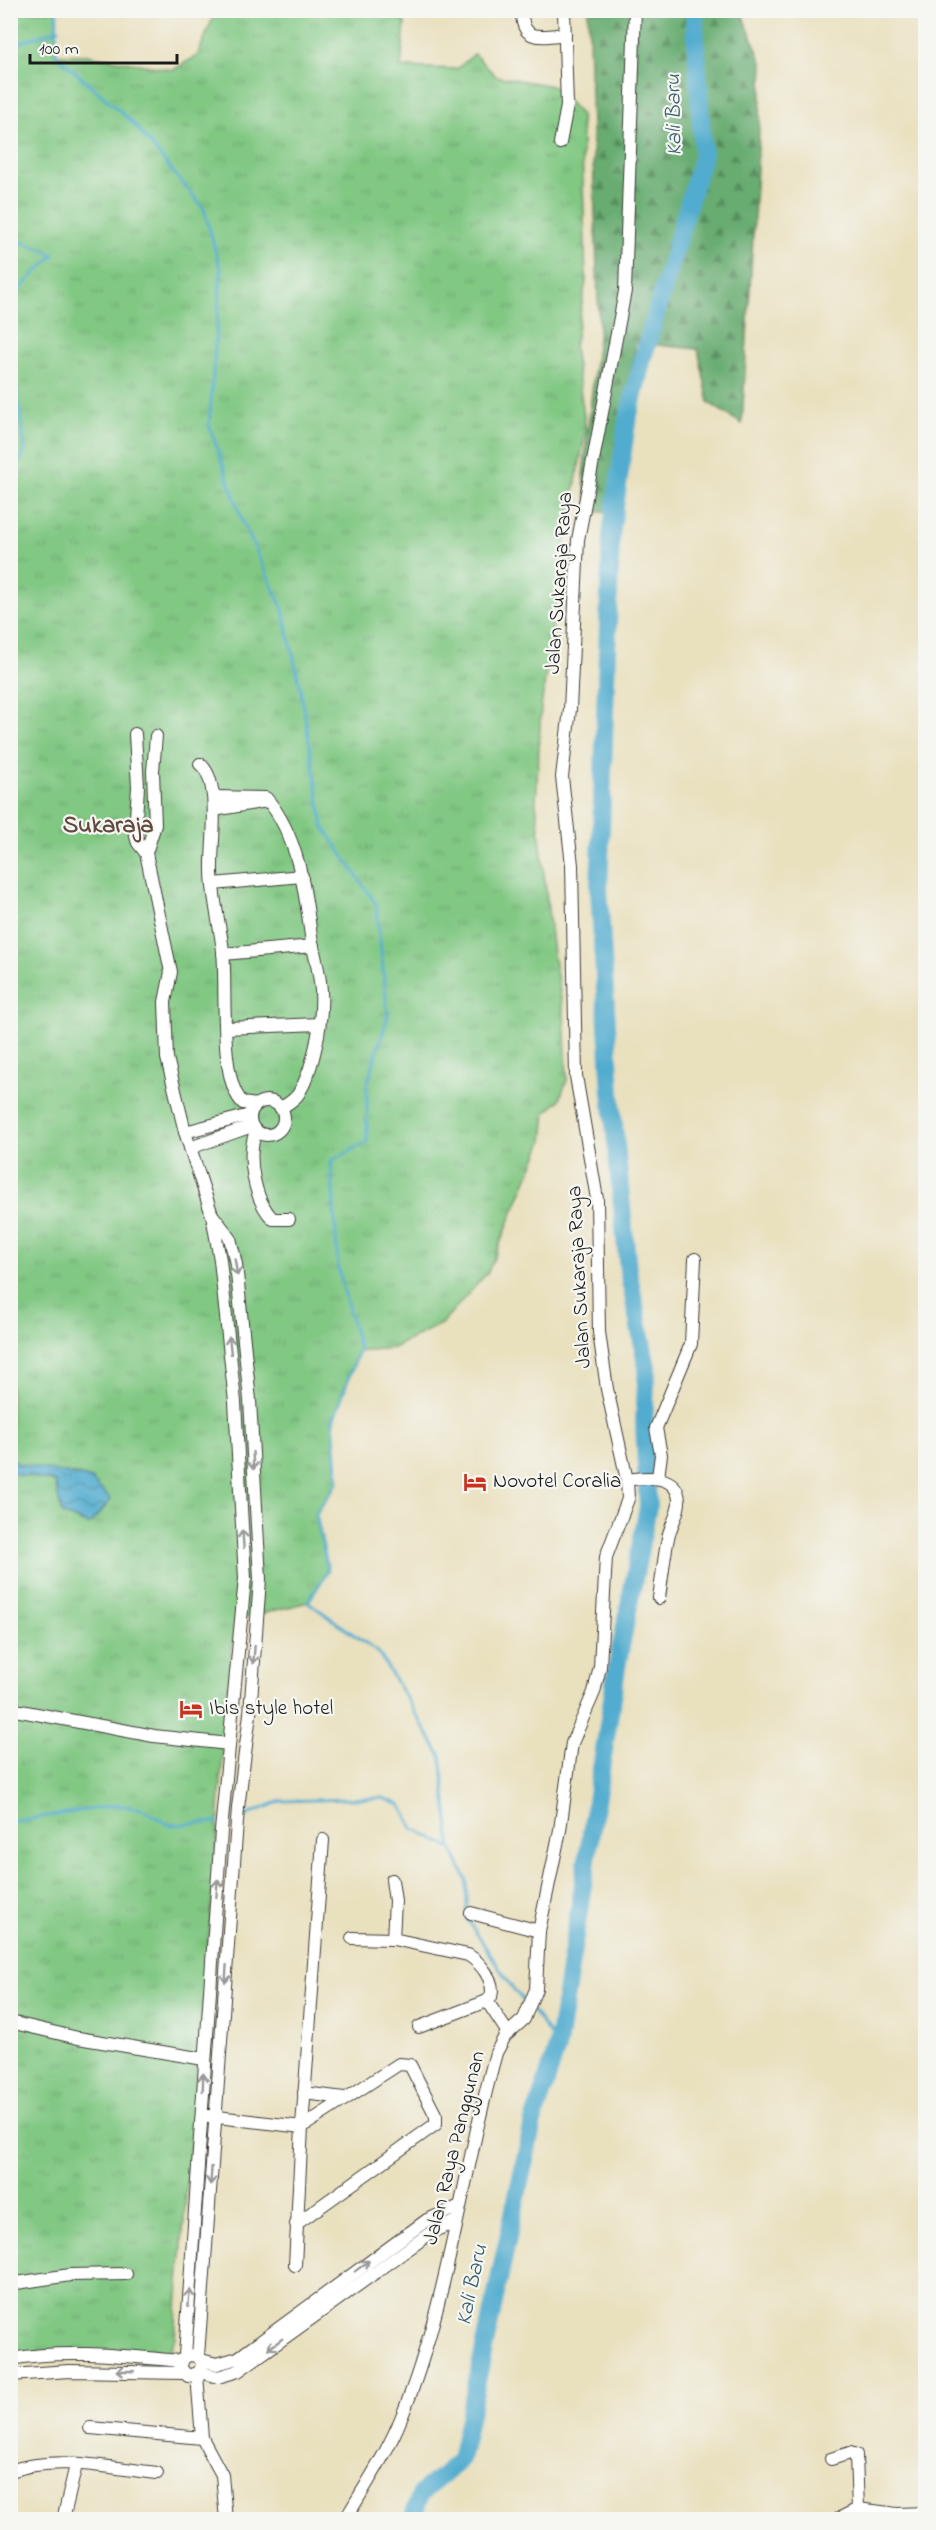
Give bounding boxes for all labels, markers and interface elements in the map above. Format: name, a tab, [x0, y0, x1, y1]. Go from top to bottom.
scale bar	[30, 27, 177, 65]
text: 100 m	[39, 37, 79, 63]
water label: Kali Baru	[658, 73, 692, 156]
street label: Jalan Sukaraja Raya	[539, 491, 583, 675]
district label: Sukaraja	[63, 809, 153, 844]
street label: Jalan Sukaraja Raya	[560, 1185, 602, 1369]
one-way arrow	[231, 1256, 242, 1276]
one-way arrow	[224, 1335, 235, 1355]
one-way arrow	[248, 1450, 259, 1470]
place label: Novotel Coralia	[493, 1467, 621, 1497]
hotel icon: Novotel Coralia	[462, 1469, 488, 1495]
one-way arrow	[237, 1530, 248, 1550]
one-way arrow	[248, 1645, 259, 1665]
place label: Ibis style hotel	[209, 1694, 333, 1726]
hotel icon: Ibis style hotel	[178, 1696, 204, 1722]
one-way arrow	[212, 1878, 223, 1898]
one-way arrow	[220, 1963, 231, 1983]
street label: Jalan Raya Panggunan	[416, 2048, 496, 2249]
one-way arrow	[198, 2073, 209, 2093]
one-way arrow	[206, 2165, 217, 2185]
water label: Kali Baru	[449, 2241, 497, 2328]
one-way arrow	[353, 2260, 369, 2272]
one-way arrow	[184, 2288, 195, 2308]
one-way arrow	[268, 2338, 284, 2351]
one-way arrow	[115, 2366, 135, 2377]

